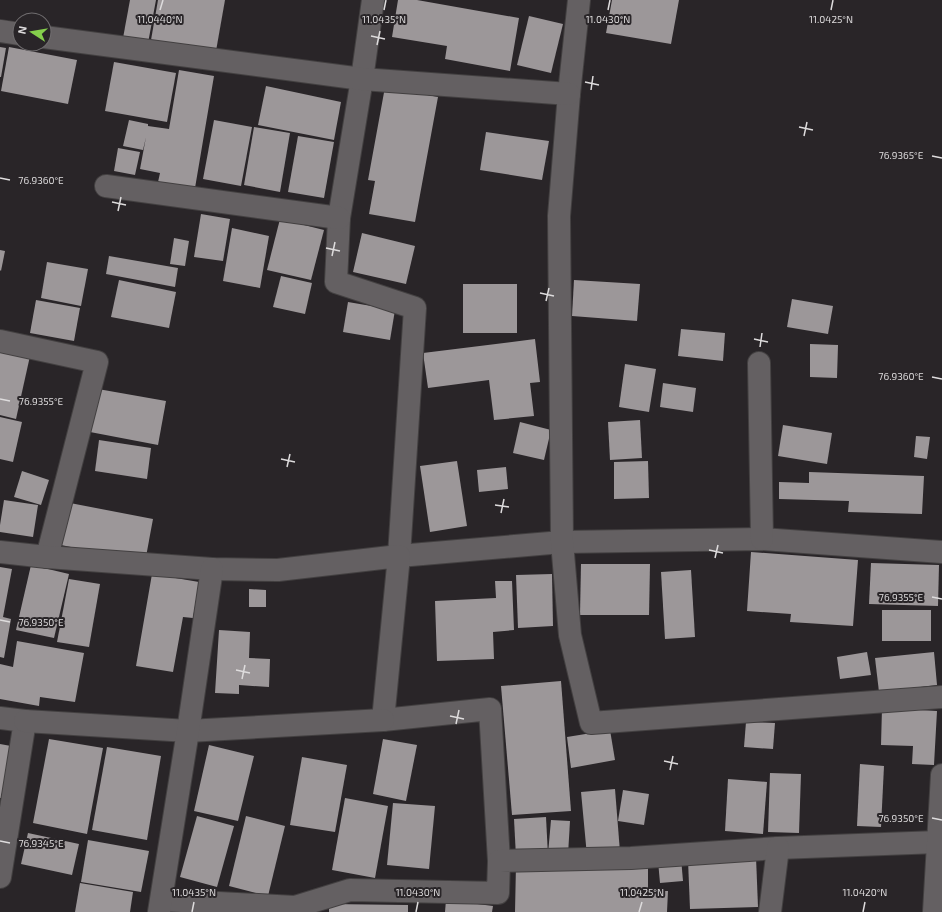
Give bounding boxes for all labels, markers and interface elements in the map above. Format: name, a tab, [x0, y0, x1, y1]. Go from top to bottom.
north arrow	[12, 12, 52, 52]
text: 11.0440°N	[137, 13, 183, 25]
text: 11.0435°N	[362, 13, 406, 25]
text: 11.0430°N	[586, 13, 630, 25]
text: 11.0425°N	[809, 13, 853, 25]
text: N	[15, 25, 29, 35]
text: 76.9365°E	[879, 149, 924, 161]
text: 76.9360°E	[18, 174, 64, 186]
text: 76.9360°E	[878, 370, 924, 382]
text: 76.9355°E	[19, 395, 64, 407]
text: 76.9355°E	[879, 591, 924, 603]
text: 76.9350°E	[18, 616, 64, 628]
text: 76.9350°E	[878, 812, 924, 824]
text: 76.9345°E	[18, 837, 64, 849]
text: 11.0435°N	[172, 886, 216, 898]
text: 11.0430°N	[396, 886, 440, 898]
text: 11.0425°N	[620, 886, 664, 898]
text: 11.0420°N	[843, 886, 887, 898]

